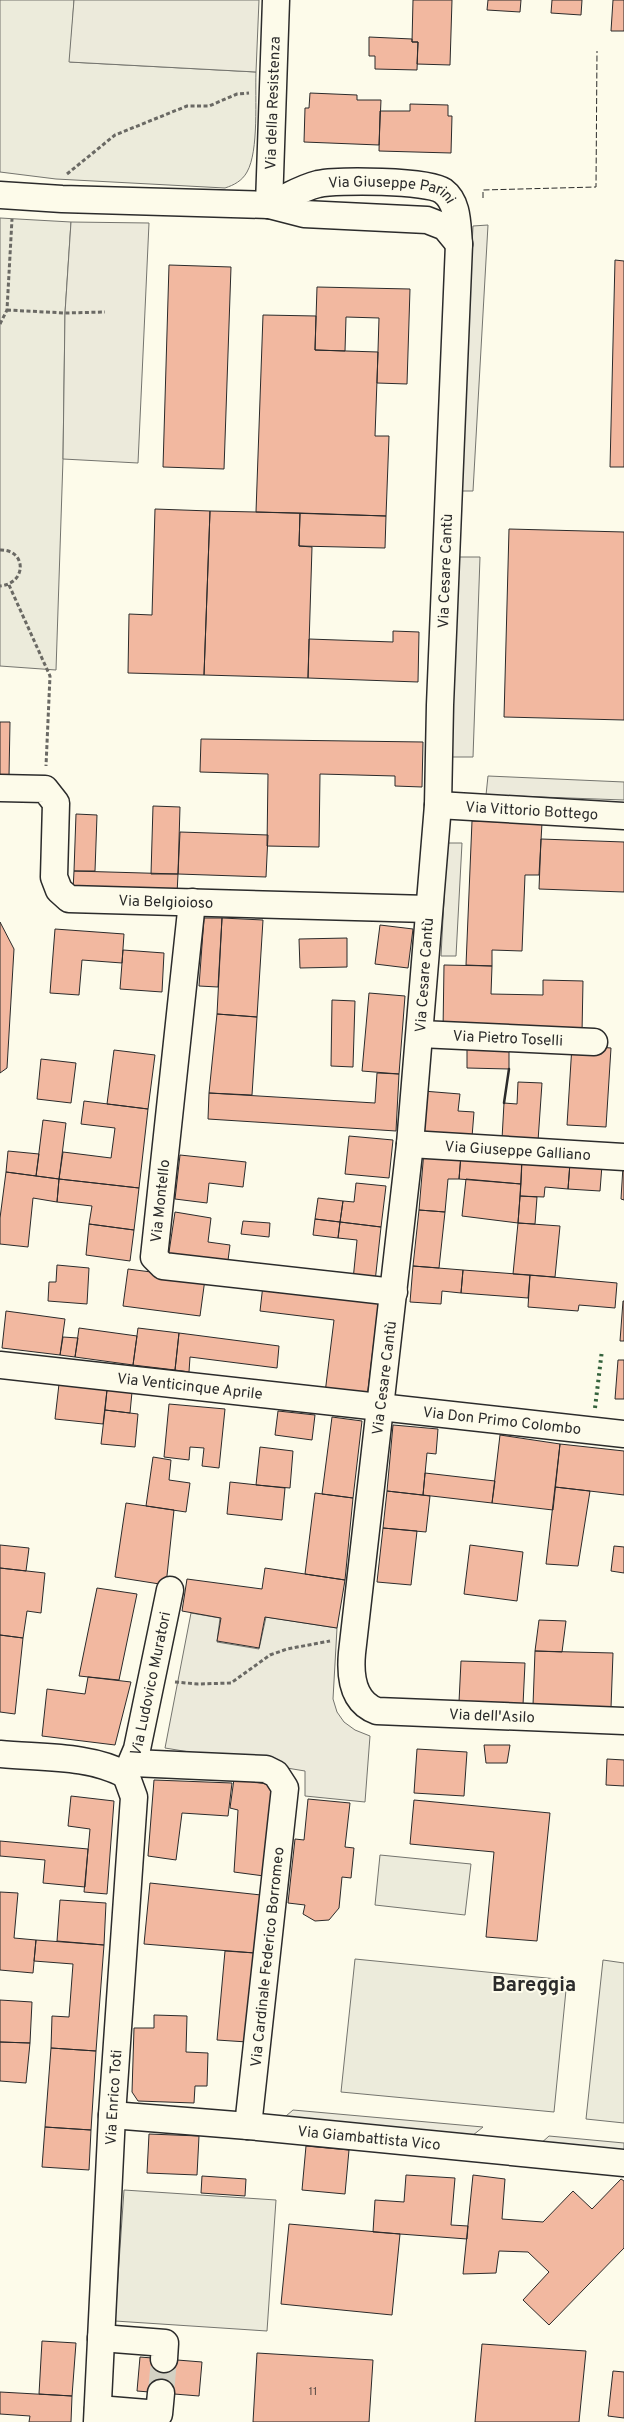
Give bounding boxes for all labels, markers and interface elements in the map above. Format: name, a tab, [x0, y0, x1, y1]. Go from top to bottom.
street label: Via della Resistenza	[262, 36, 286, 170]
street label: Via Giuseppe Parini	[328, 174, 459, 208]
street label: Via Cesare Cantù	[435, 513, 458, 629]
street label: Via Vittorio Bottego	[465, 799, 599, 825]
street label: Via Belgioioso	[118, 892, 213, 914]
street label: Via Cesare Cantù	[412, 917, 439, 1033]
street label: Via Pietro Toselli	[452, 1028, 563, 1052]
street label: Via Giuseppe Galliano	[444, 1138, 591, 1166]
street label: Via Montello	[148, 1159, 175, 1244]
street label: Via Cesare Cantù	[369, 1320, 402, 1436]
street label: Via Venticinque Aprile	[116, 1370, 264, 1405]
street label: Via Don Primo Colombo	[422, 1404, 582, 1440]
street label: Via Ludovico Muratori	[127, 1610, 176, 1759]
street label: Via dell'Asilo	[448, 1706, 535, 1728]
street label: Via Cardinale Federico Borromeo	[247, 1846, 289, 2068]
district label: Bareggia	[492, 1973, 576, 1999]
street label: Via Enrico Toti	[103, 2049, 128, 2146]
street label: Via Giambattista Vico	[296, 2123, 441, 2156]
house number: 11	[309, 2384, 317, 2400]

